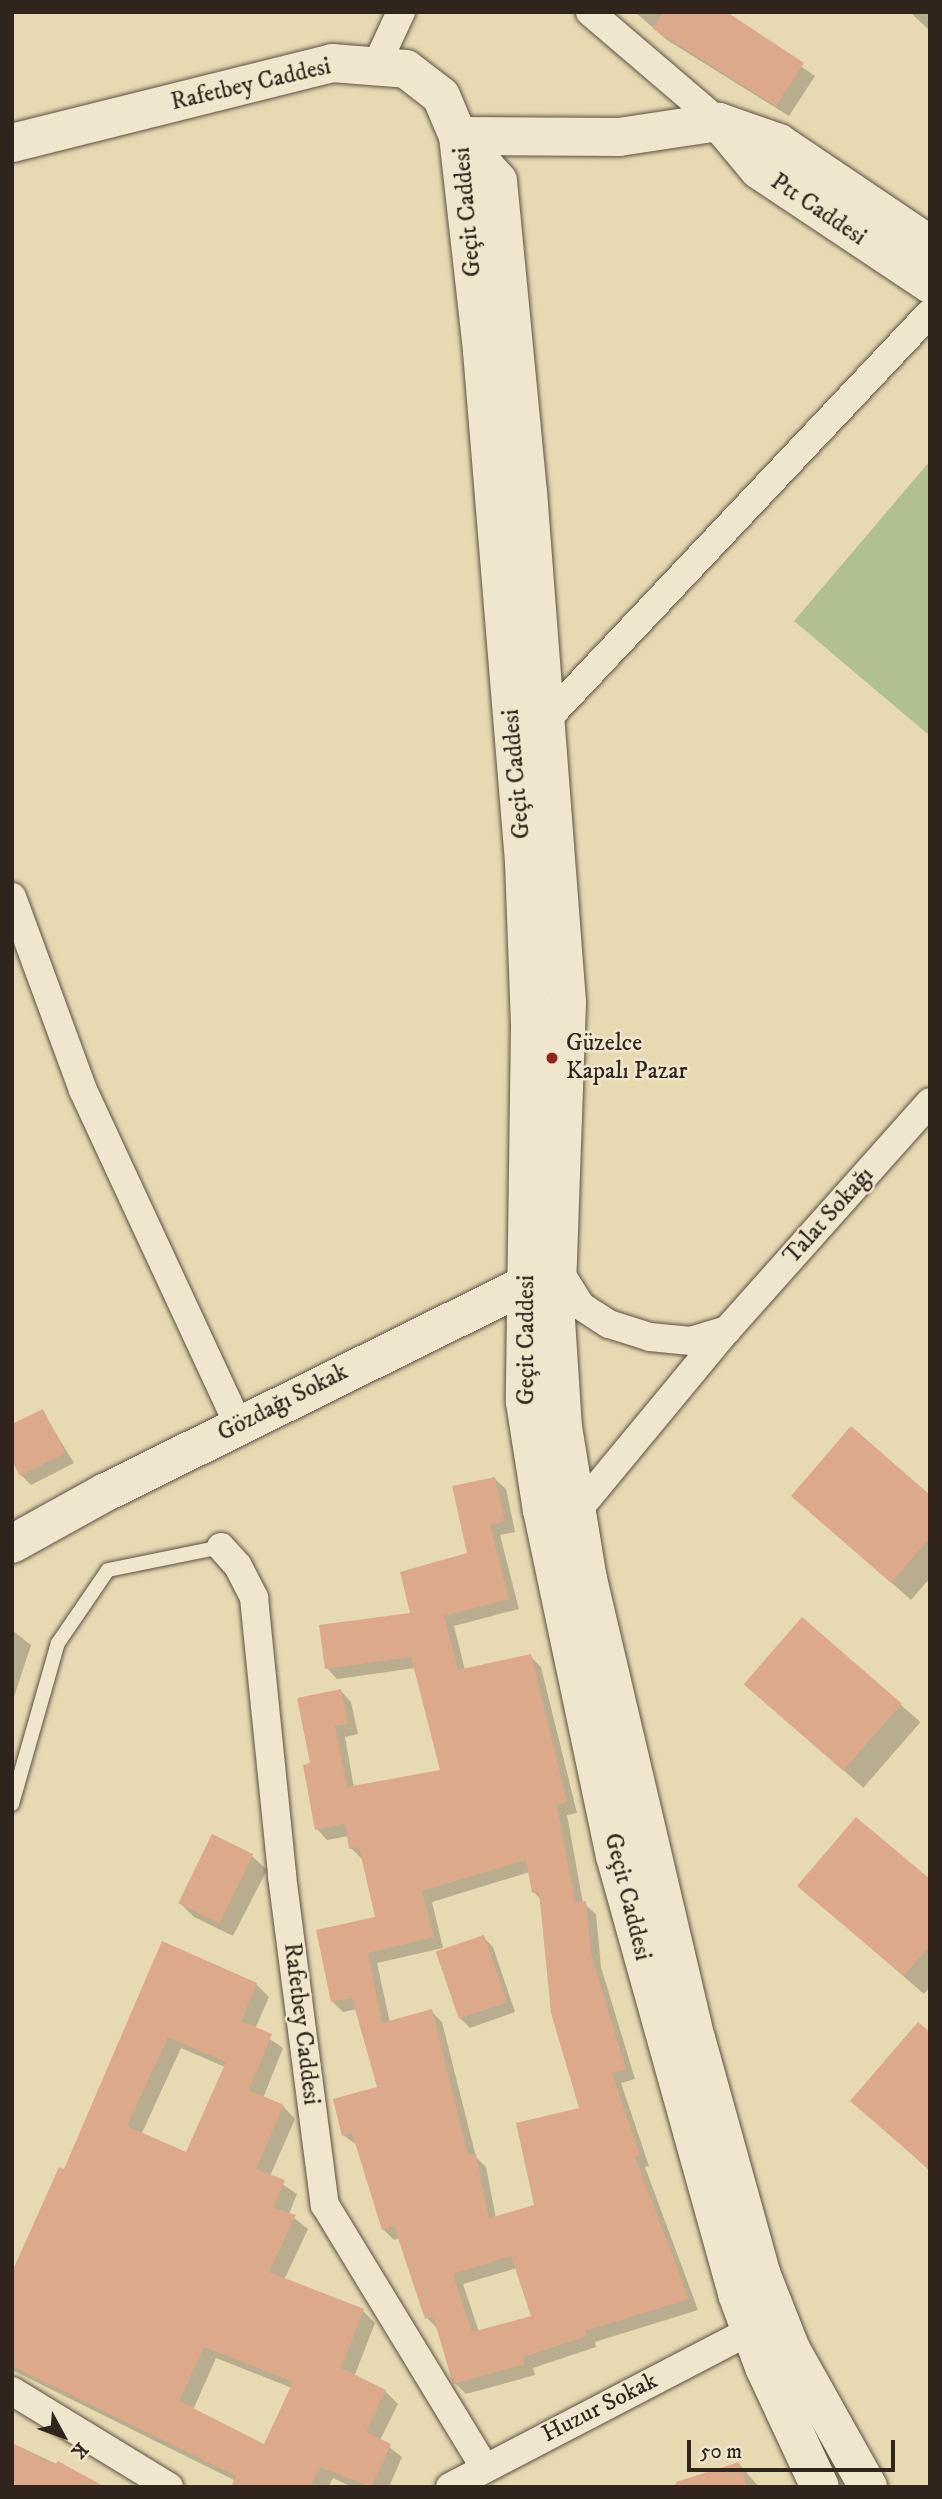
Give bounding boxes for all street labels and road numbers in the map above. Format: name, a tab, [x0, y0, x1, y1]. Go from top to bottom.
street label: Rafetbey Caddesi	[168, 53, 334, 117]
street label: Geçit Caddesi	[448, 146, 488, 278]
street label: Ptt Caddesi	[765, 168, 871, 252]
street label: Geçit Caddesi	[497, 708, 537, 840]
street label: Talat Sokağı	[778, 1162, 880, 1270]
street label: Geçit Caddesi	[513, 1275, 541, 1405]
street label: Gözdağı Sokak	[213, 1358, 353, 1448]
street label: Geçit Caddesi	[597, 1830, 657, 1964]
street label: Rafetbey Caddesi	[277, 1941, 325, 2107]
street label: Huzur Sokak	[538, 2367, 662, 2449]

